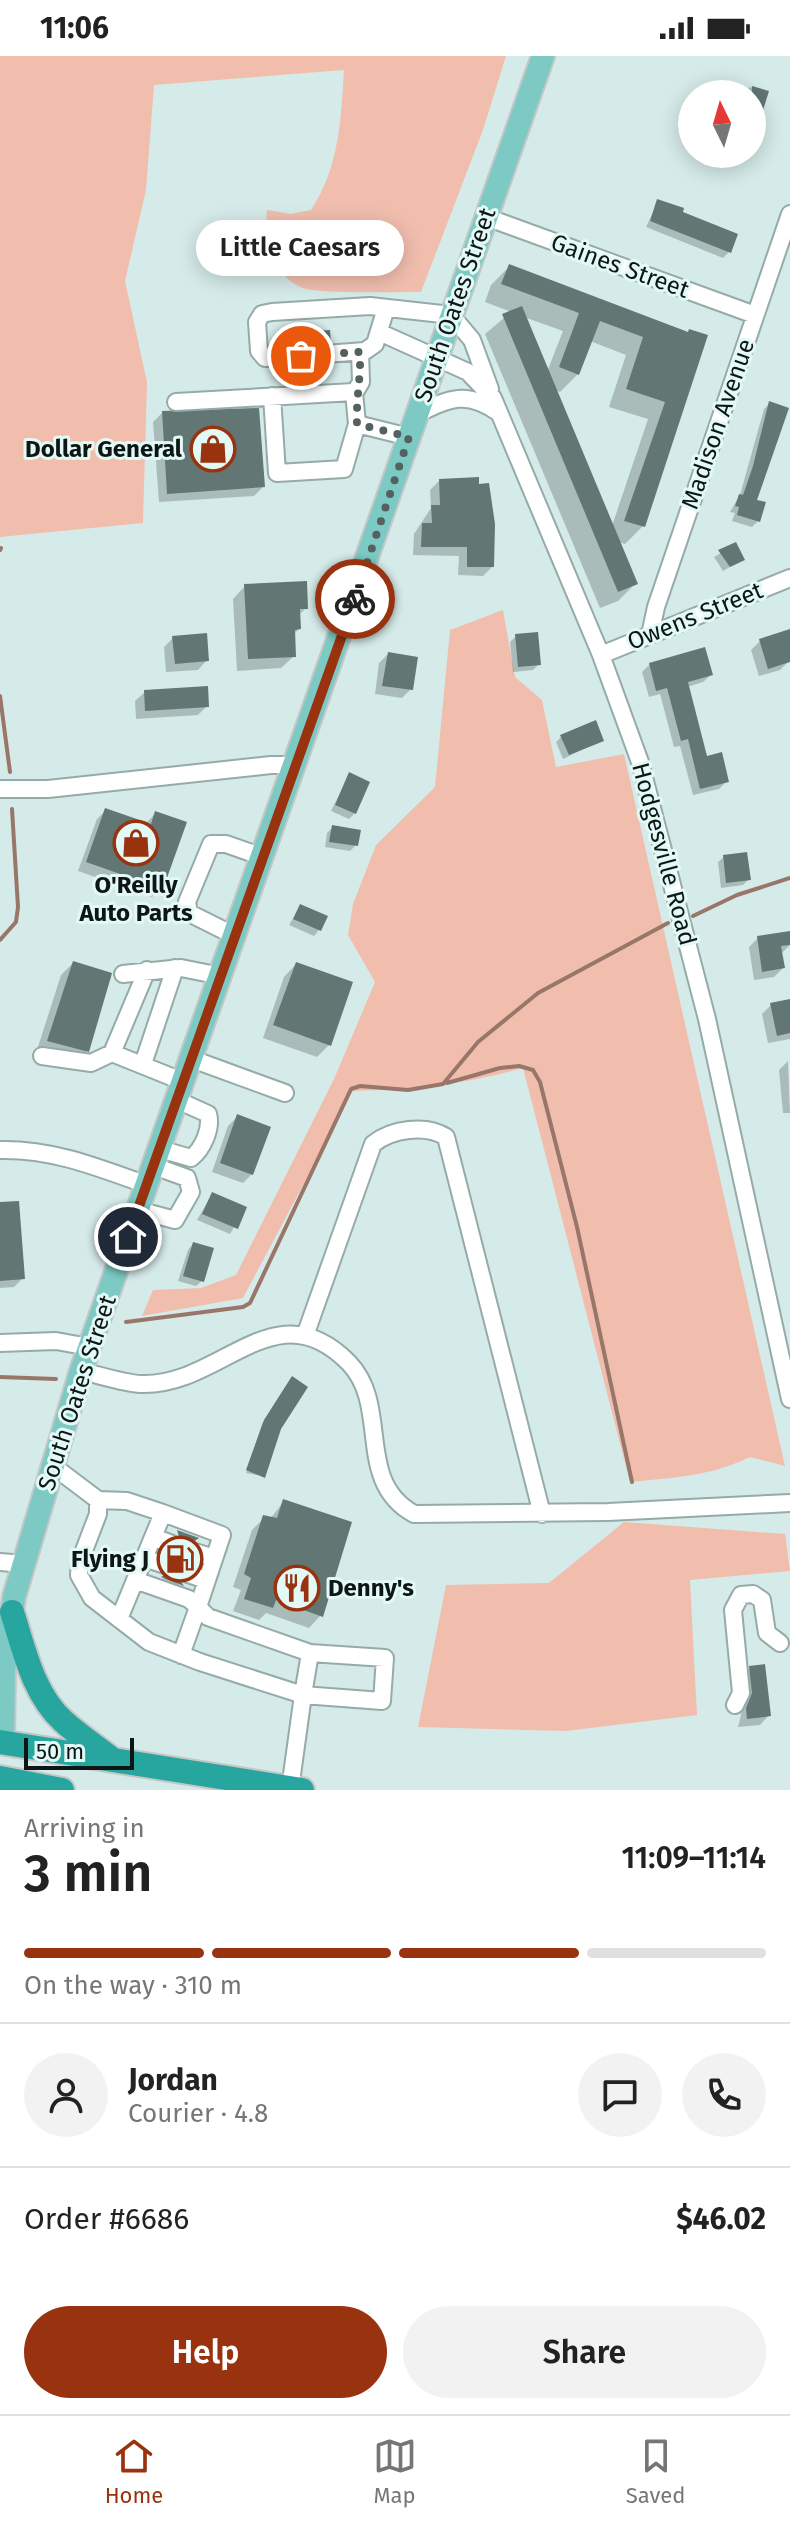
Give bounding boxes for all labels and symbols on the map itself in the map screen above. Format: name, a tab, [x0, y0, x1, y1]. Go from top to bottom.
north arrow	[678, 80, 766, 168]
street label: South Oates Street	[409, 204, 501, 406]
callout: Little Caesars	[197, 220, 405, 276]
street label: Gaines Street	[547, 228, 693, 304]
pin	[267, 322, 335, 390]
street label: Madison Avenue	[676, 335, 760, 513]
shop icon: Dollar General	[189, 425, 237, 473]
place label: Dollar General	[25, 435, 183, 463]
courier	[315, 559, 395, 639]
street label: Owens Street	[623, 576, 767, 656]
street label: Hodgesville Road	[626, 760, 702, 948]
shop icon: O'Reilly Auto Parts	[112, 819, 160, 867]
place label: O'Reilly Auto Parts	[78, 871, 193, 927]
pin	[94, 1203, 162, 1271]
street label: South Oates Street	[32, 1292, 122, 1494]
fuel station icon: Flying J	[156, 1535, 204, 1583]
place label: Flying J	[71, 1545, 149, 1573]
restaurant icon: Denny's	[273, 1564, 321, 1612]
place label: Denny's	[328, 1574, 414, 1602]
scale bar	[24, 1734, 134, 1770]

